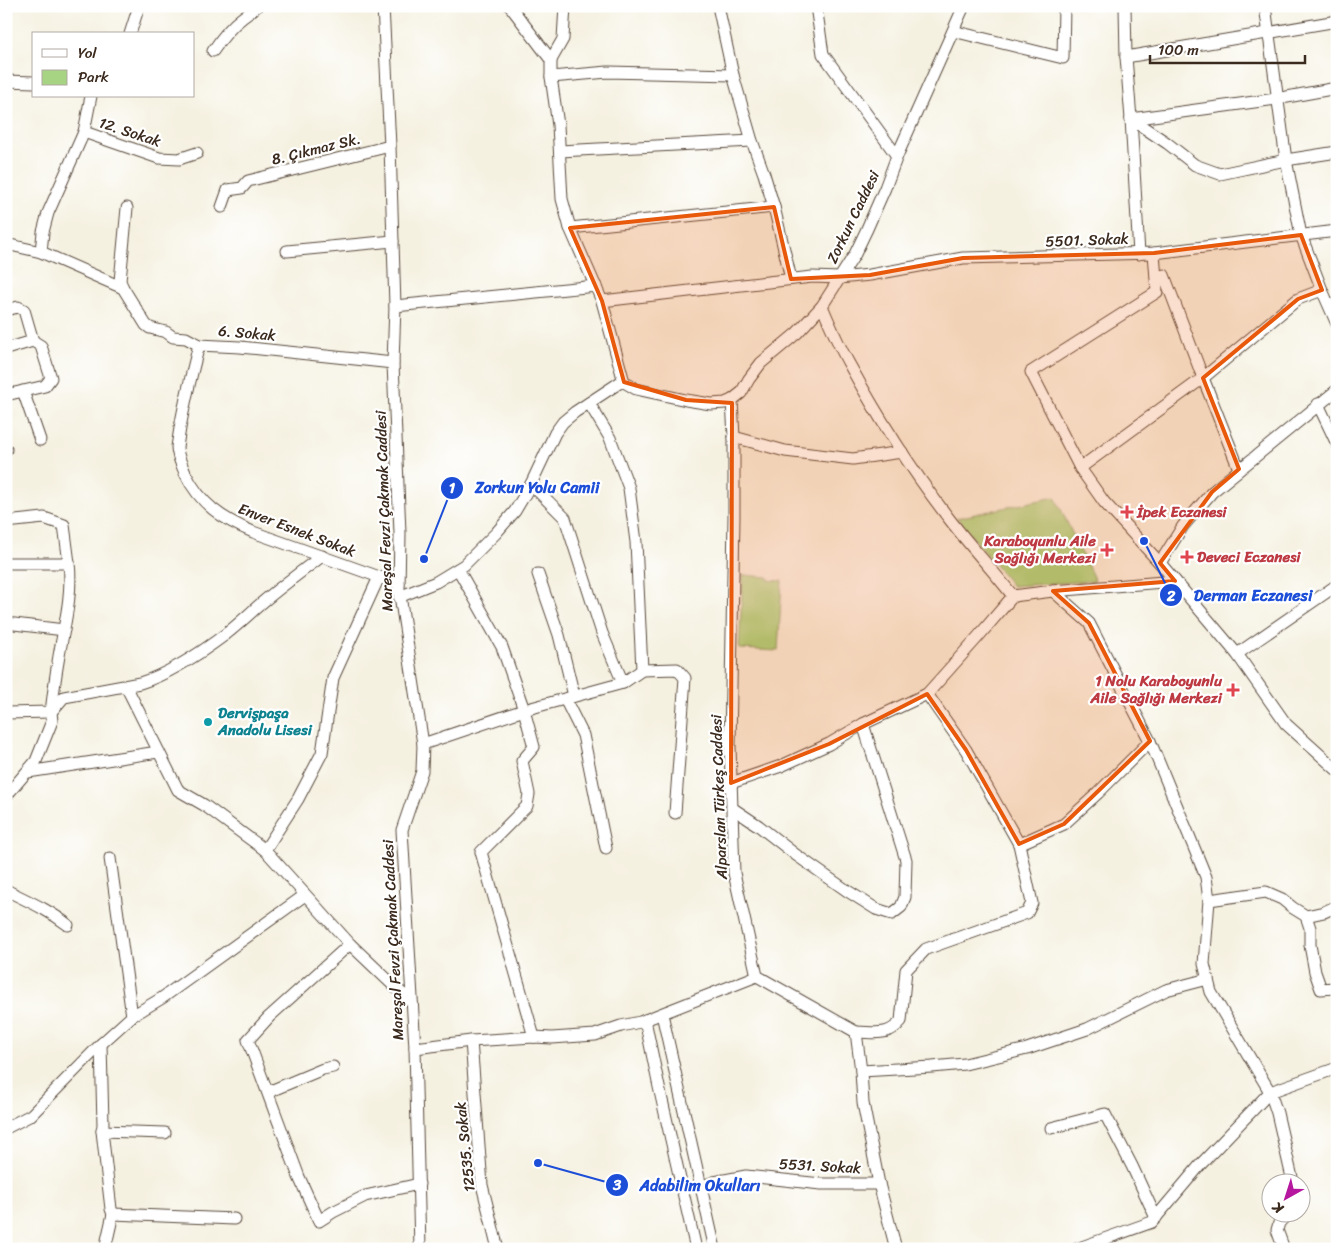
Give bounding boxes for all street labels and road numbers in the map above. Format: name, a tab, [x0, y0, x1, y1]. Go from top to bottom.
street label: 12. Sokak	[96, 110, 164, 154]
street label: 8. Çıkmaz Sk.	[269, 125, 363, 173]
street label: Zorkun Caddesi	[819, 165, 887, 268]
street label: 5501. Sokak	[1045, 226, 1129, 254]
street label: 6. Sokak	[217, 318, 277, 348]
street label: Mareşal Fevzi Çakmak Caddesi	[367, 409, 400, 612]
street label: Enver Esnek Sokak	[234, 496, 360, 564]
street label: Alparslan Türkeş Caddesi	[703, 713, 735, 881]
street label: Mareşal Fevzi Çakmak Caddesi	[375, 838, 411, 1041]
street label: 12535. Sokak	[447, 1101, 483, 1193]
street label: 5531. Sokak	[778, 1151, 862, 1181]

